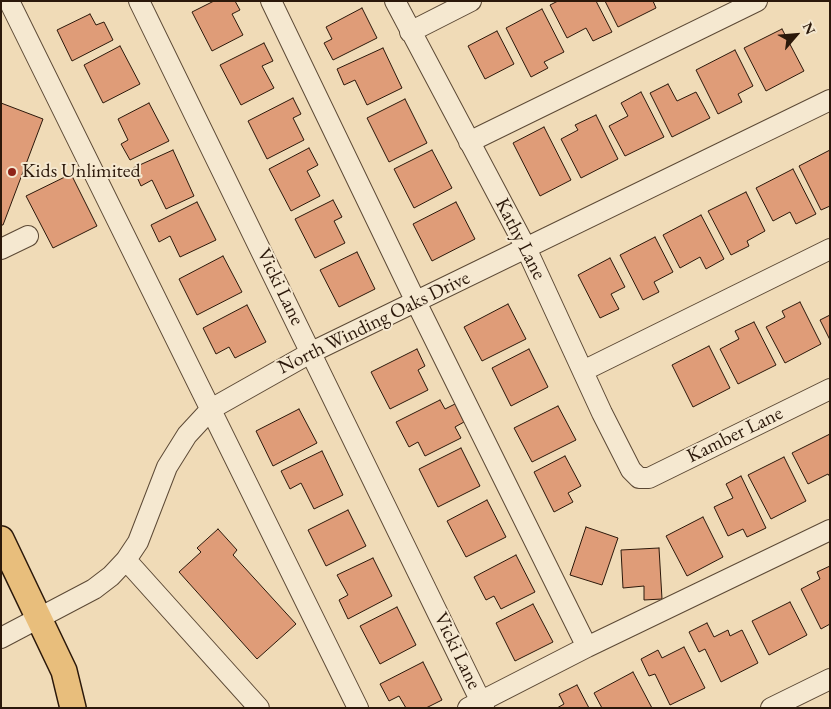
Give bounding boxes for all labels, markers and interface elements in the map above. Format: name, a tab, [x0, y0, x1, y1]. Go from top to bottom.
north arrow	[771, 10, 821, 60]
text: N	[799, 19, 820, 37]
place label: Kids Unlimited	[22, 160, 141, 184]
marker: Kids Unlimited	[6, 166, 18, 178]
street label: Kathy Lane	[489, 194, 551, 284]
street label: Vicki Lane	[251, 245, 309, 329]
street label: North Winding Oaks Drive	[274, 266, 474, 380]
street label: Kamber Lane	[683, 401, 787, 469]
street label: Vicki Lane	[428, 609, 486, 693]

